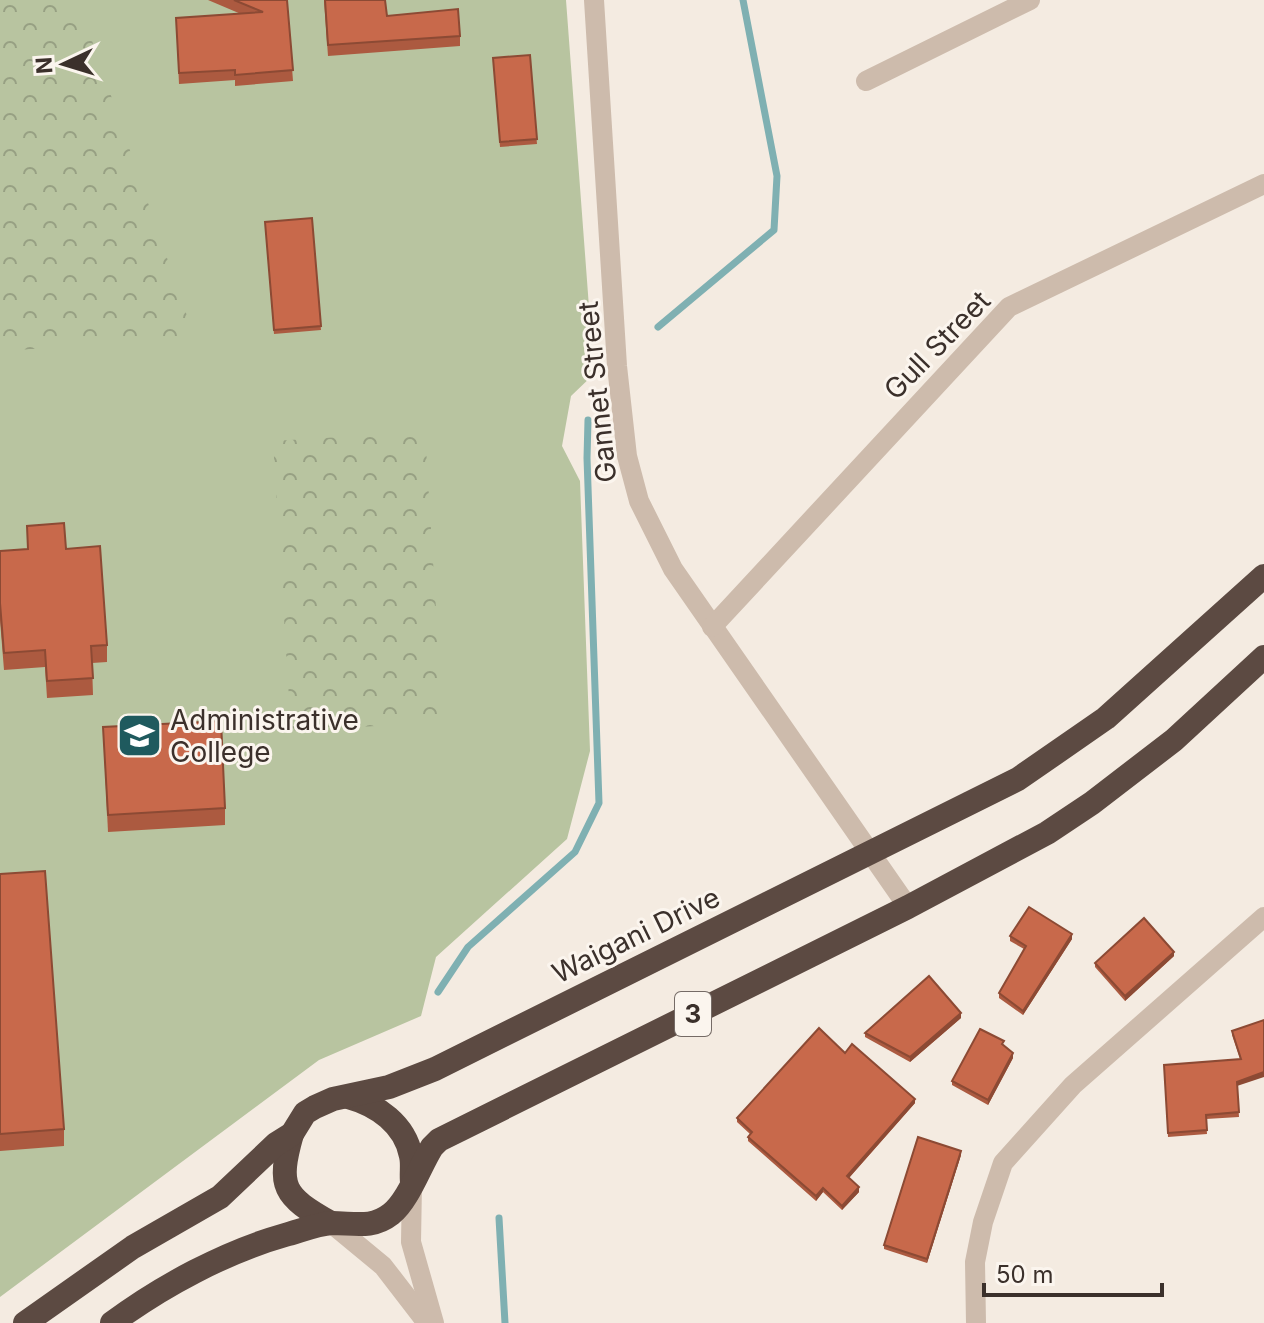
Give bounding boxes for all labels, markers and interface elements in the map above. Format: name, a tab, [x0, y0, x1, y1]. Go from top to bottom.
north arrow	[24, 24, 104, 104]
text: N	[30, 56, 58, 75]
street label: Gull Street	[877, 284, 997, 406]
street label: Gannet Street	[571, 300, 623, 484]
place label: Administrative College	[170, 703, 359, 769]
school or university icon: Administrative College	[115, 712, 163, 760]
street label: Waigani Drive	[547, 880, 725, 990]
road number: 3	[675, 992, 711, 1036]
scale bar	[984, 1247, 1162, 1297]
text: 50 m	[996, 1260, 1054, 1289]

